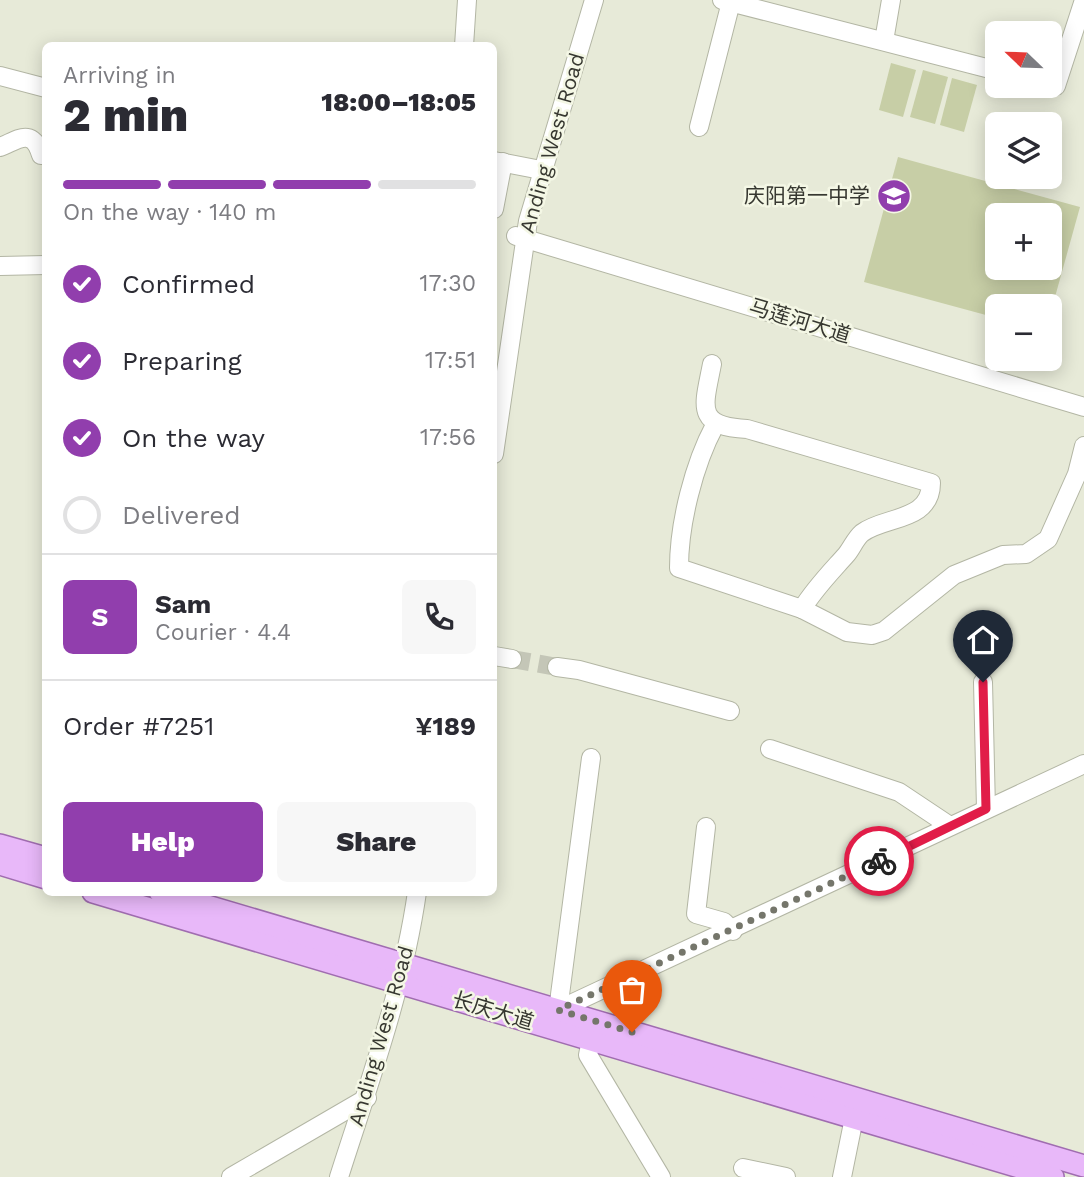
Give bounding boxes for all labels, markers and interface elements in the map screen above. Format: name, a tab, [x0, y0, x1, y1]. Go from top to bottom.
north arrow	[985, 21, 1062, 98]
map controls	[985, 21, 1062, 371]
street label: Anding West Road	[514, 50, 589, 236]
text: Arriving in	[63, 62, 176, 89]
text: 18:00–18:05	[321, 87, 476, 117]
text: 2 min	[63, 88, 188, 142]
button: layers	[985, 112, 1062, 189]
school or university icon: 庆阳第一中学	[875, 177, 913, 215]
place label: 庆阳第一中学	[744, 183, 870, 208]
text: On the way · 140 m	[63, 199, 276, 226]
button: +	[985, 203, 1062, 280]
icon: check	[63, 265, 101, 303]
text: Confirmed	[122, 269, 255, 299]
text: 17:30	[420, 270, 476, 297]
street label: 马莲河大道	[746, 293, 854, 348]
button: −	[985, 294, 1062, 371]
icon: check	[63, 342, 101, 380]
text: Preparing	[122, 346, 242, 376]
text: 17:51	[425, 347, 476, 374]
icon: check	[63, 419, 101, 457]
text: On the way	[122, 423, 265, 453]
text: 17:56	[420, 424, 476, 451]
text: Delivered	[122, 500, 241, 530]
button: phone	[402, 580, 476, 654]
text: Sam	[155, 589, 211, 619]
text: S	[92, 602, 108, 632]
pin	[953, 610, 1013, 682]
text: Courier · 4.4	[155, 619, 291, 646]
icon: home	[964, 621, 1002, 659]
text: Order #7251	[63, 711, 214, 741]
text: ¥189	[415, 711, 476, 741]
button: Help	[63, 802, 263, 882]
button: Share	[277, 802, 476, 882]
courier	[844, 826, 914, 896]
icon: bike	[860, 842, 898, 880]
street label: Anding West Road	[343, 943, 418, 1129]
pin	[602, 960, 662, 1032]
icon: bag	[613, 971, 651, 1009]
street label: 长庆大道	[449, 986, 537, 1035]

